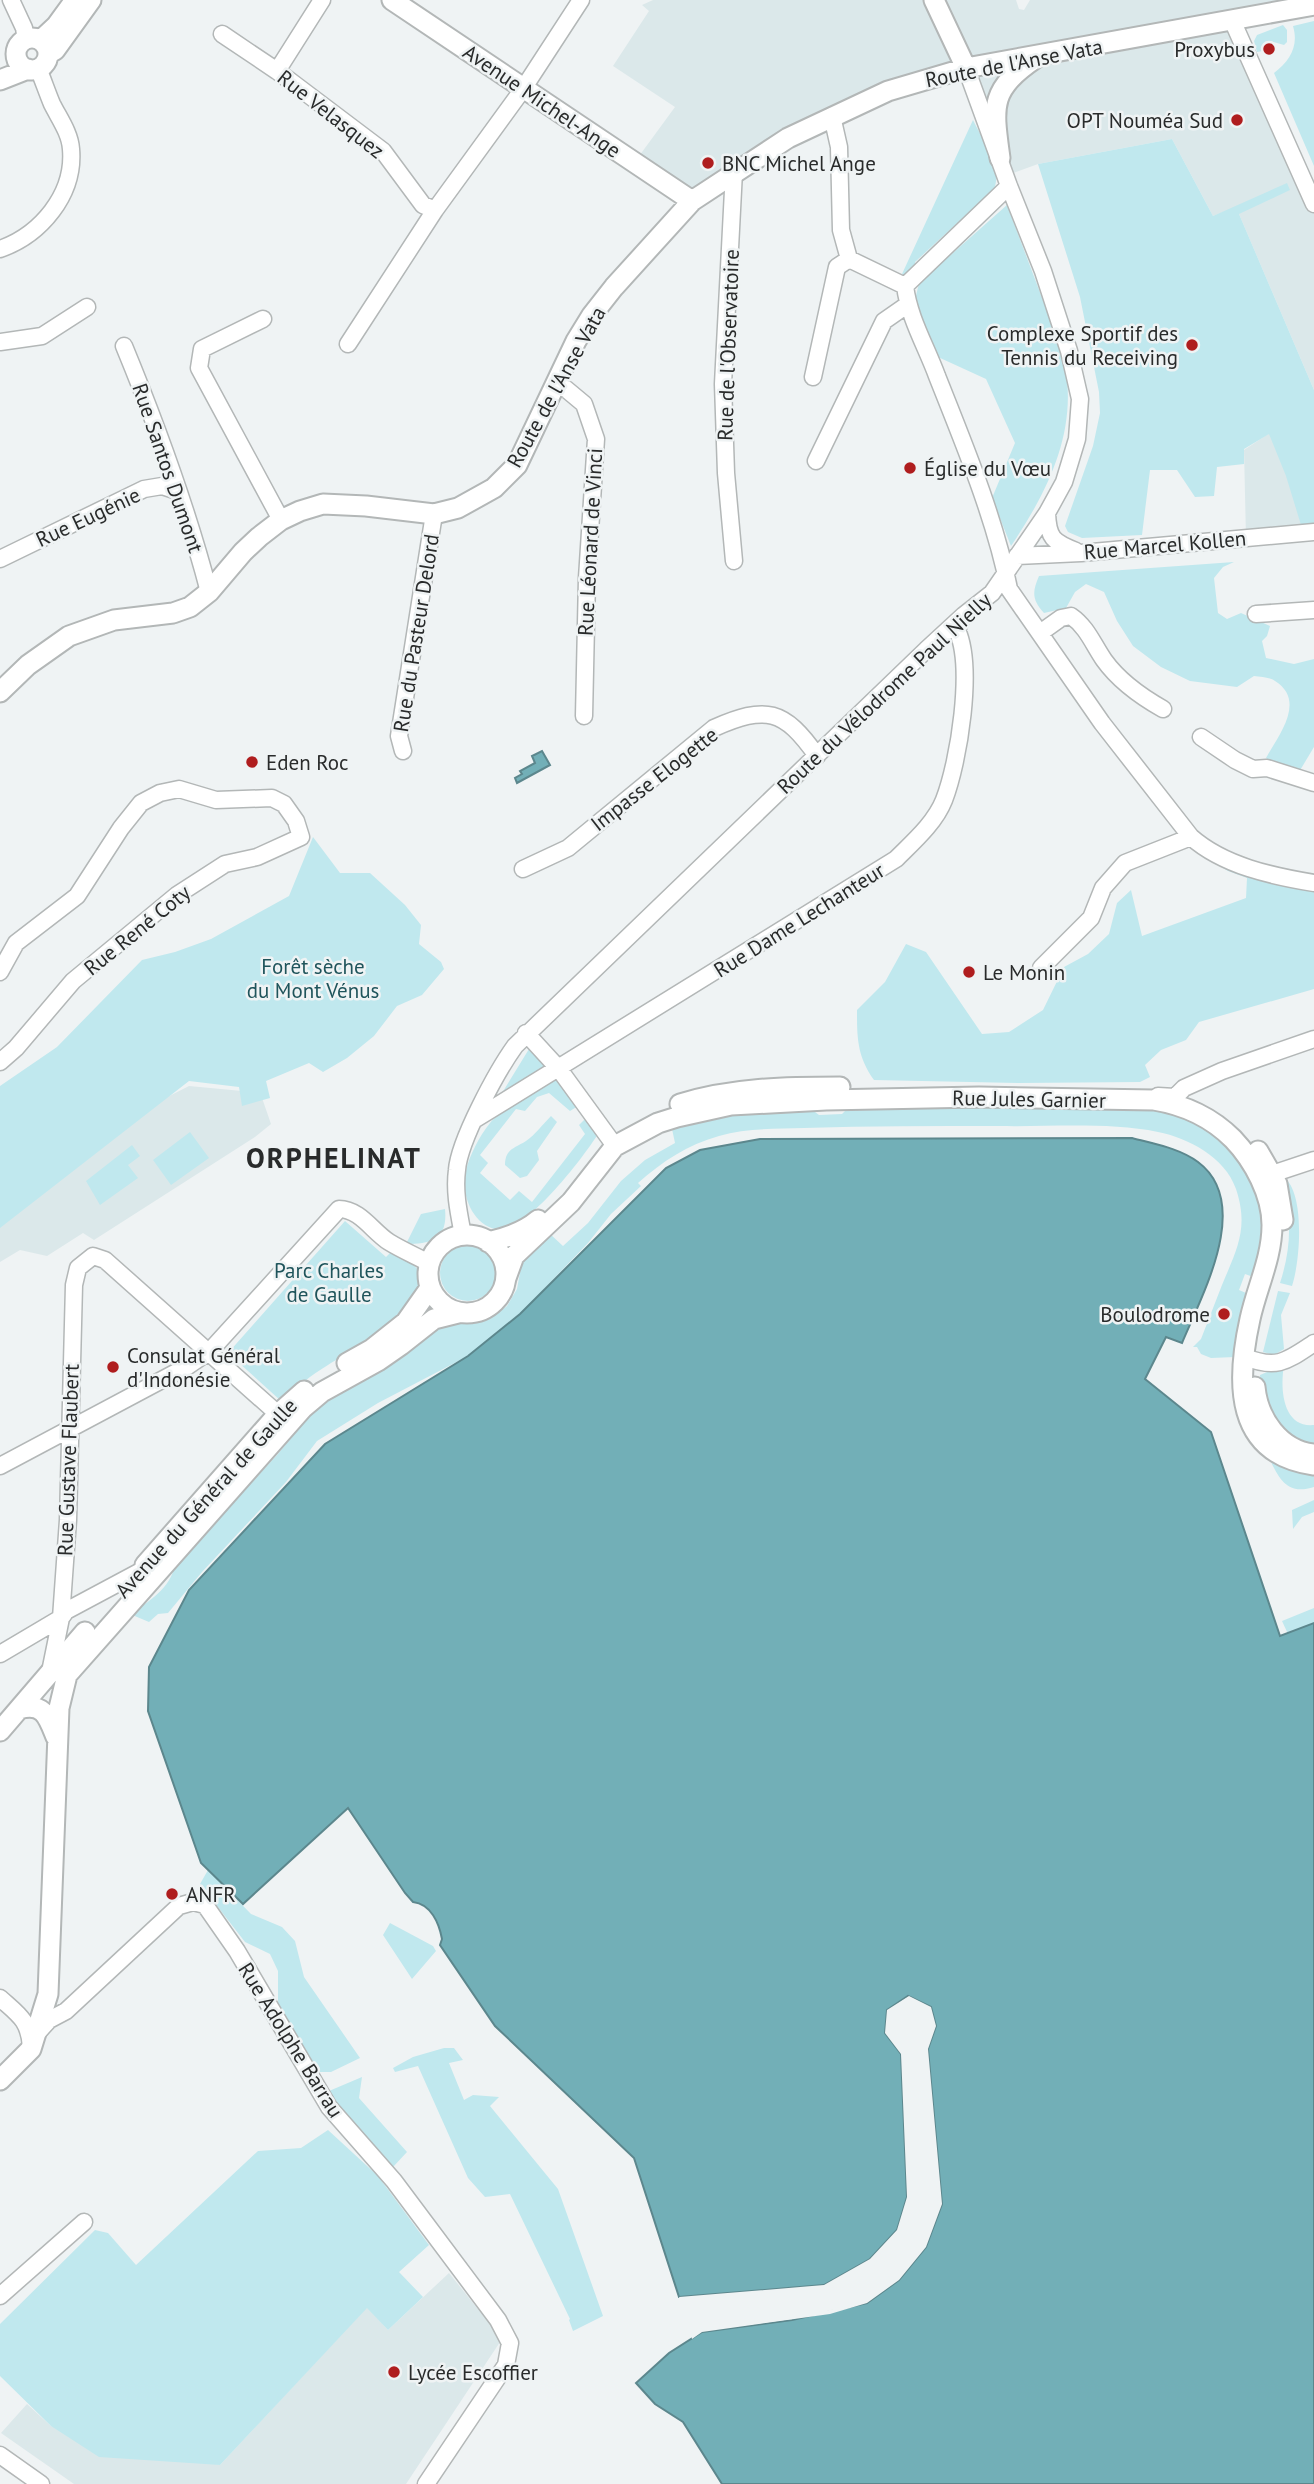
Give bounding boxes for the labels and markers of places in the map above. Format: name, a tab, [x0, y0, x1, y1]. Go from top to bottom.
place label: Proxybus	[1174, 36, 1255, 63]
marker: Proxybus	[1261, 41, 1277, 57]
place label: OPT Nouméa Sud	[1067, 107, 1223, 134]
marker: OPT Nouméa Sud	[1229, 112, 1245, 128]
place label: BNC Michel Ange	[722, 150, 876, 177]
marker: BNC Michel Ange	[700, 155, 716, 171]
place label: Complexe Sportif des Tennis du Receiving	[987, 320, 1178, 371]
marker: Complexe Sportif des Tennis du Receiving	[1184, 337, 1200, 353]
place label: Église du Vœu	[924, 455, 1051, 482]
marker: Église du Vœu	[902, 460, 918, 476]
place label: Eden Roc	[266, 749, 349, 776]
marker: Eden Roc	[244, 754, 260, 770]
place label: Le Monin	[983, 959, 1065, 986]
marker: Le Monin	[961, 964, 977, 980]
place label: Boulodrome	[1100, 1301, 1210, 1328]
marker: Boulodrome	[1216, 1306, 1232, 1322]
place label: Consulat Général d'Indonésie	[127, 1342, 280, 1393]
marker: Consulat Général d'Indonésie	[105, 1359, 121, 1375]
place label: ANFR	[186, 1881, 236, 1908]
marker: ANFR	[164, 1886, 180, 1902]
place label: Lycée Escoffier	[408, 2359, 538, 2386]
marker: Lycée Escoffier	[386, 2364, 402, 2380]

